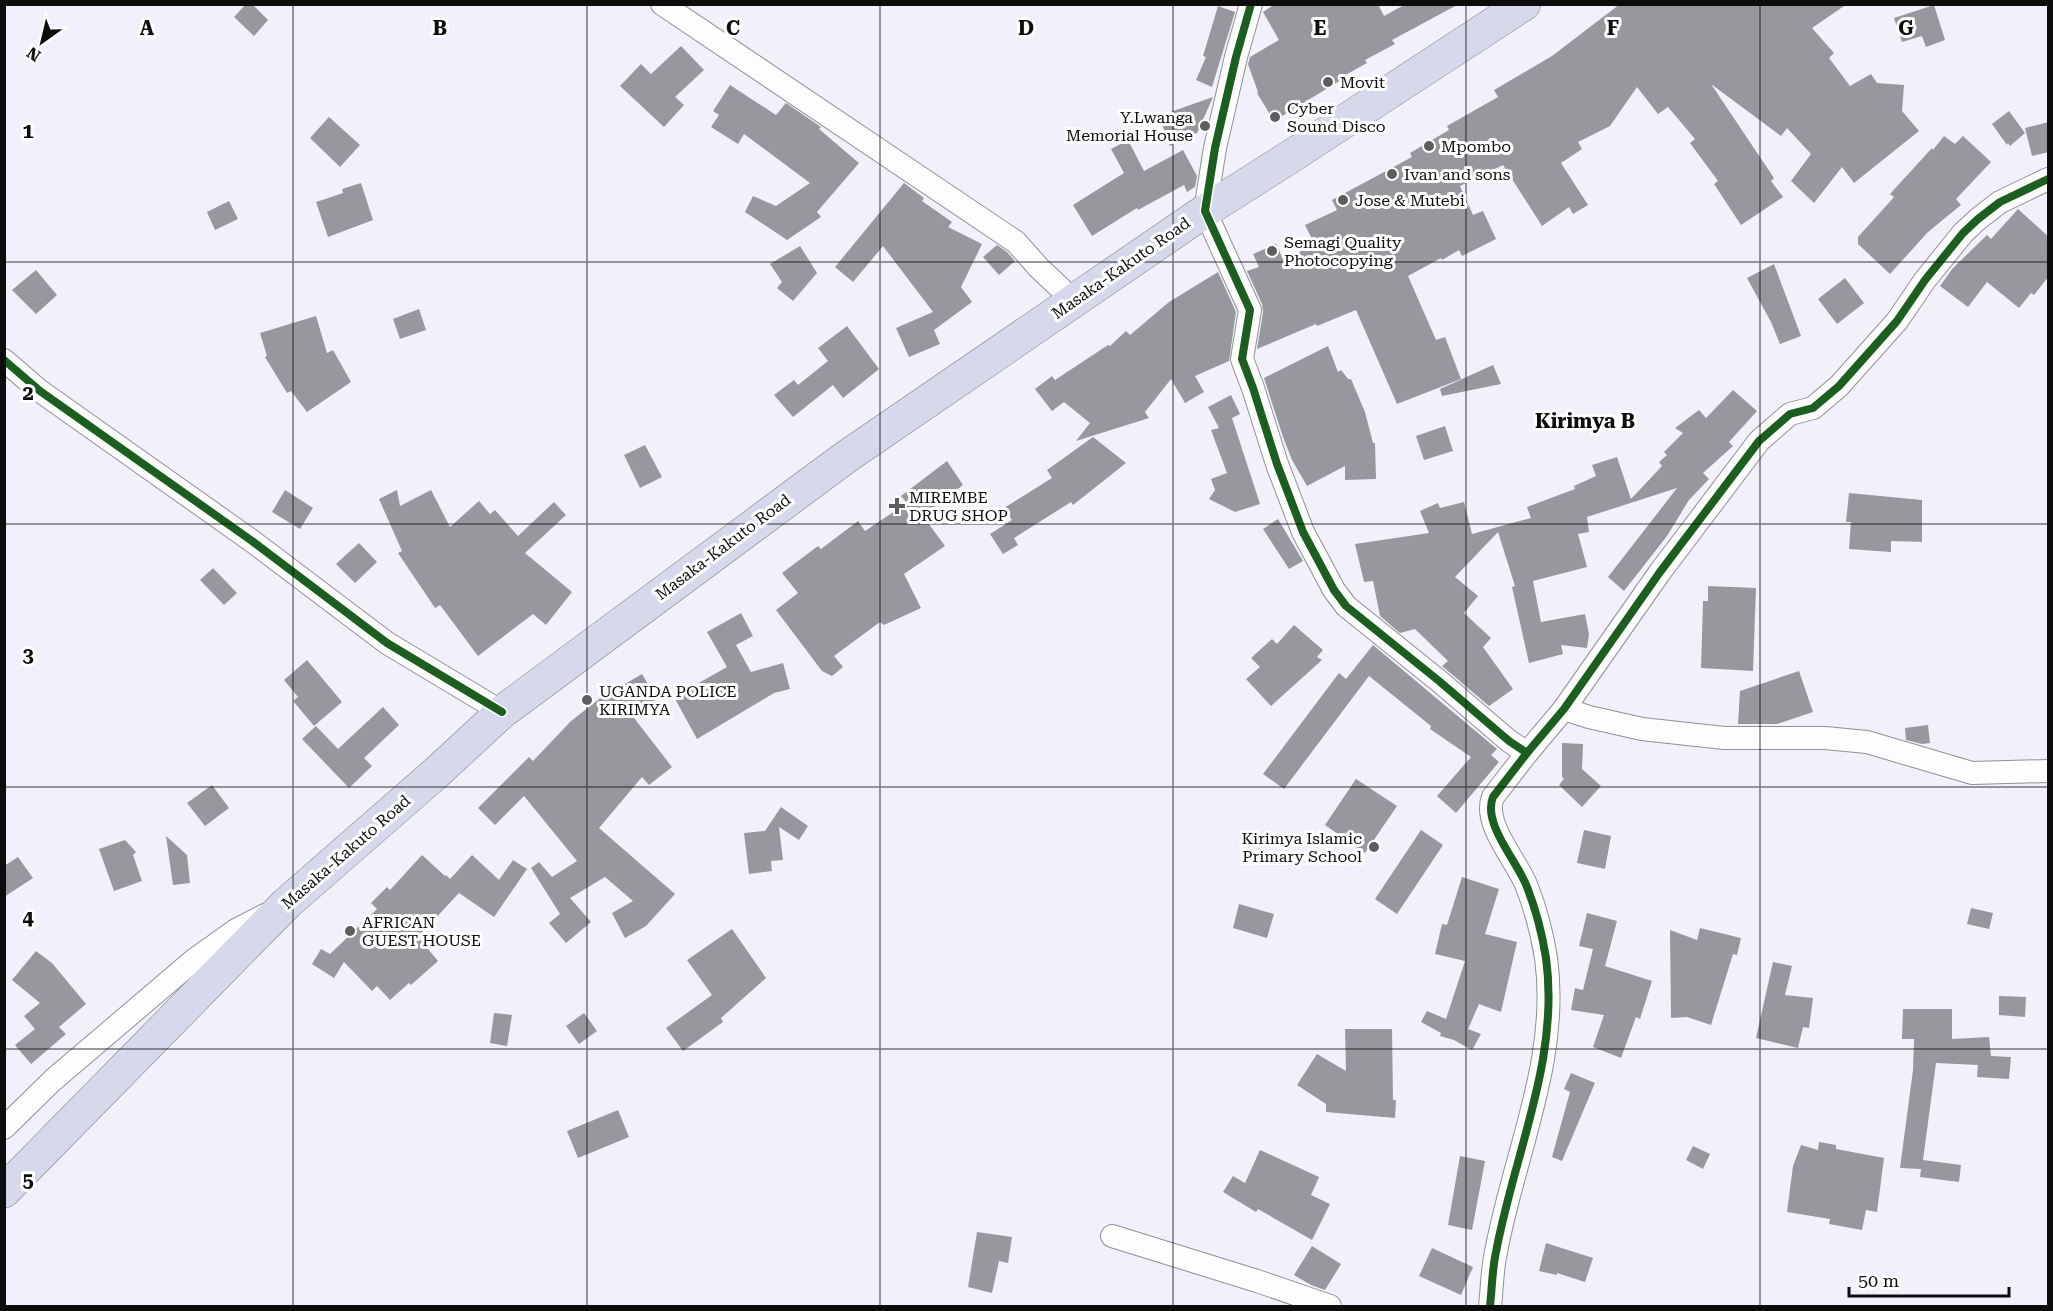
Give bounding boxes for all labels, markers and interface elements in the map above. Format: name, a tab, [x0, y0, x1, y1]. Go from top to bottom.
north arrow	[12, 12, 72, 72]
text: A	[140, 16, 155, 40]
text: B	[433, 16, 447, 40]
text: C	[726, 16, 740, 40]
text: D	[1018, 16, 1034, 40]
text: E	[1314, 16, 1327, 40]
text: F	[1607, 16, 1619, 40]
text: G	[1898, 16, 1914, 40]
text: N	[23, 43, 44, 65]
place label: Movit	[1340, 73, 1385, 92]
marker: Movit	[1321, 75, 1335, 89]
place label: Cyber Sound Disco	[1287, 99, 1386, 136]
place label: Y.Lwanga Memorial House	[1066, 108, 1193, 145]
marker: Cyber Sound Disco	[1268, 110, 1282, 124]
text: 1	[22, 119, 34, 143]
marker: Y.Lwanga Memorial House	[1198, 119, 1212, 133]
place label: Mpombo	[1441, 137, 1511, 156]
marker: Mpombo	[1422, 139, 1436, 153]
place label: Ivan and sons	[1404, 165, 1511, 184]
marker: Ivan and sons	[1385, 167, 1399, 181]
place label: Jose & Mutebi	[1355, 191, 1465, 210]
marker: Jose & Mutebi	[1336, 193, 1350, 207]
street label: Masaka-Kakuto Road	[1048, 213, 1194, 323]
place label: Semagi Quality Photocopying	[1284, 233, 1402, 270]
marker: Semagi Quality Photocopying	[1265, 244, 1279, 258]
text: 2	[22, 381, 34, 405]
district label: Kirimya B	[1535, 409, 1635, 433]
place label: MIREMBE DRUG SHOP	[909, 488, 1008, 525]
street label: Masaka-Kakuto Road	[652, 490, 794, 604]
marker: MIREMBE DRUG SHOP	[890, 499, 904, 513]
text: 3	[22, 643, 34, 667]
place label: UGANDA POLICE KIRIMYA	[599, 682, 737, 719]
marker: UGANDA POLICE KIRIMYA	[580, 693, 594, 707]
street label: Masaka-Kakuto Road	[278, 791, 414, 913]
place label: Kirimya Islamic Primary School	[1241, 829, 1362, 866]
marker: Kirimya Islamic Primary School	[1367, 840, 1381, 854]
text: 4	[22, 906, 34, 930]
place label: AFRICAN GUEST HOUSE	[362, 913, 481, 950]
marker: AFRICAN GUEST HOUSE	[343, 924, 357, 938]
text: 5	[22, 1168, 34, 1192]
scale bar	[1849, 1260, 2010, 1298]
text: 50 m	[1858, 1270, 1899, 1291]

